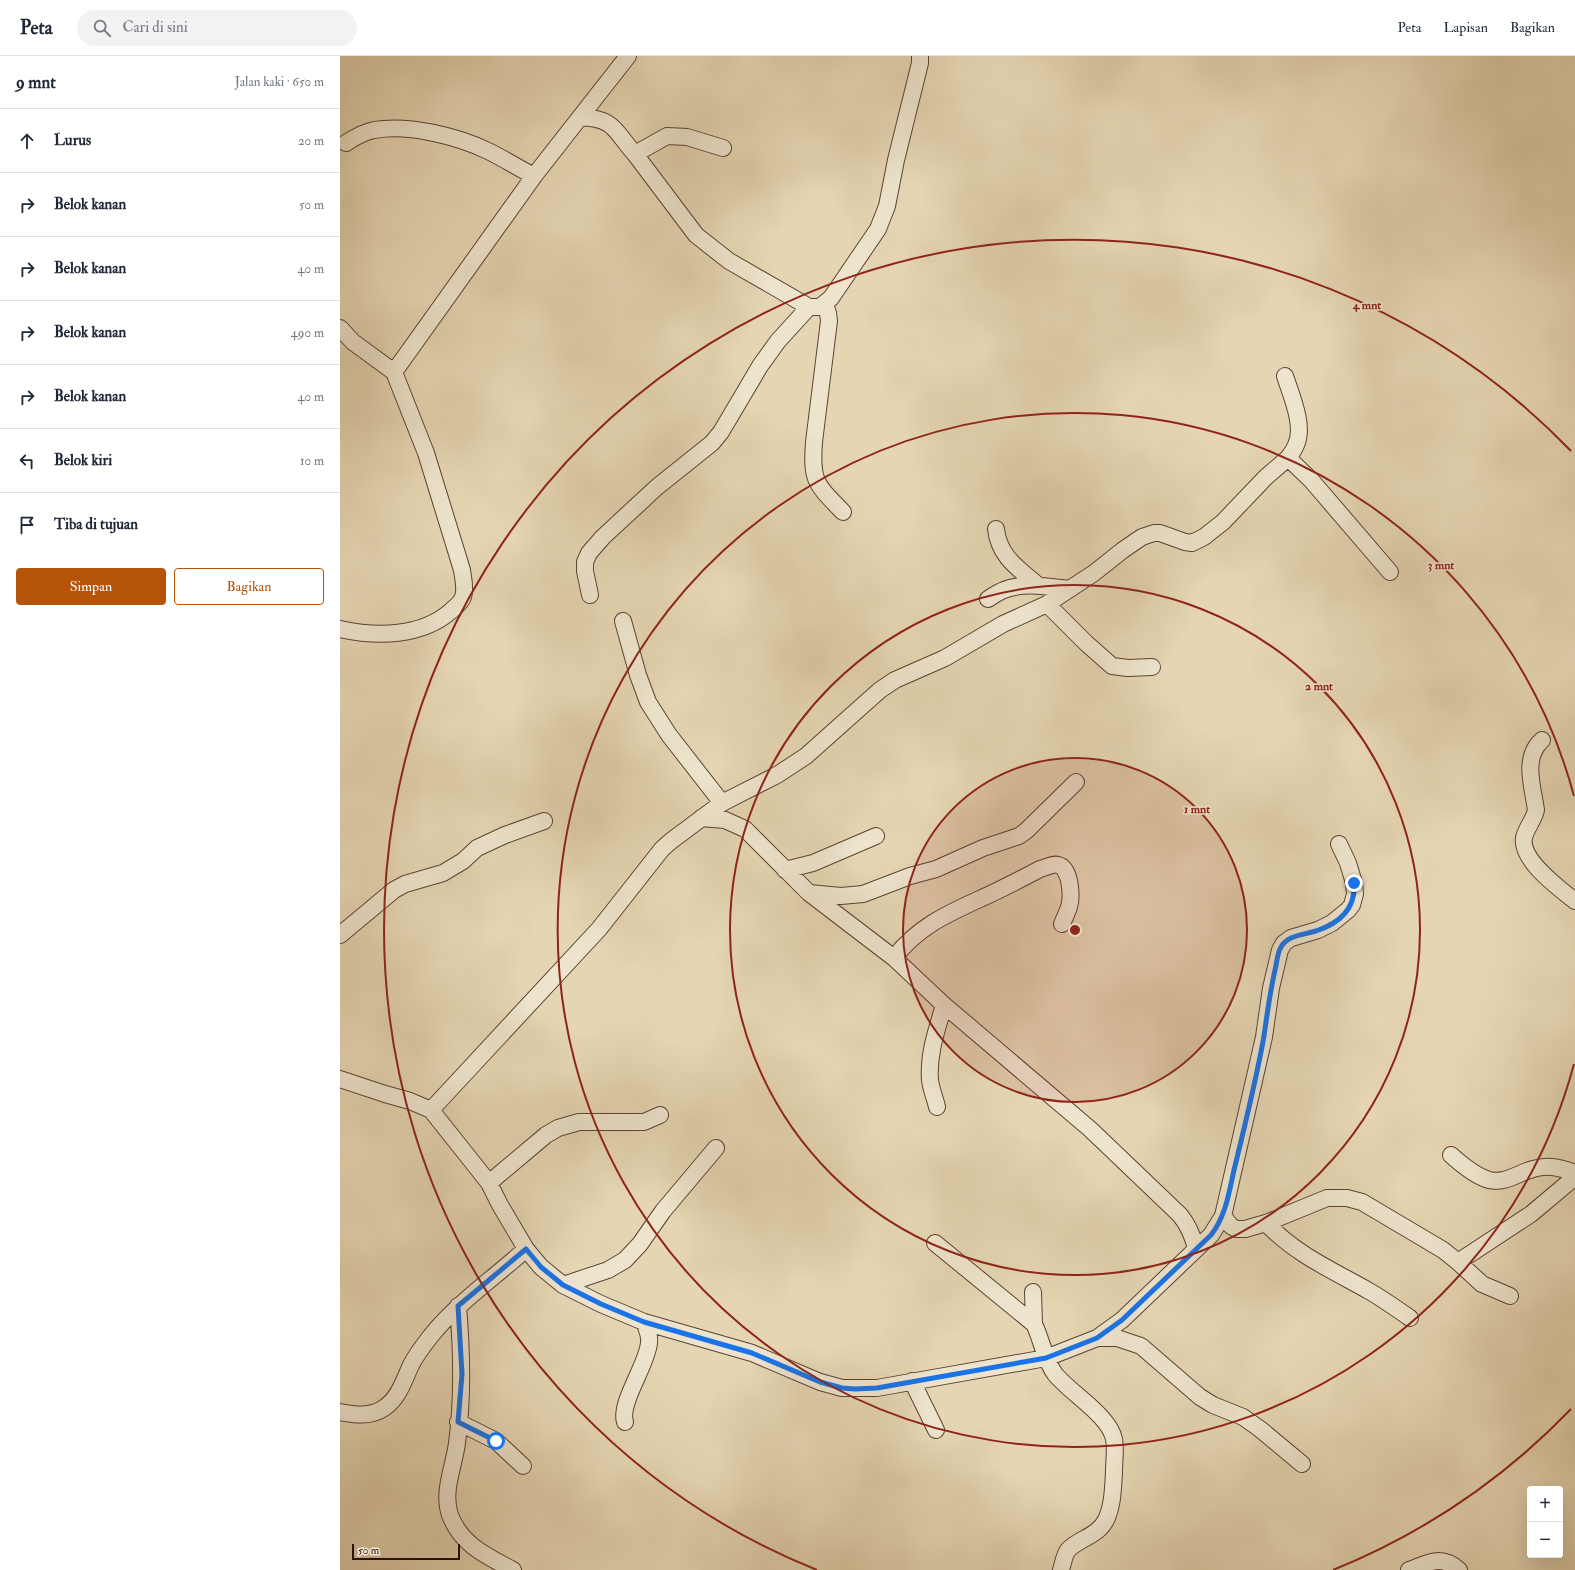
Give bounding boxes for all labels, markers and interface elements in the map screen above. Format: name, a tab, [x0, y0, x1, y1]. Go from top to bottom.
search box	[77, 10, 357, 46]
text: Peta	[20, 16, 53, 40]
icon: search	[91, 17, 113, 39]
text: Cari di sini	[123, 18, 188, 37]
text: Peta	[1398, 19, 1421, 36]
text: Lapisan	[1443, 19, 1488, 36]
text: Bagikan	[1510, 19, 1555, 36]
text: 9 mnt	[16, 72, 56, 93]
text: Jalan kaki · 650 m	[235, 74, 324, 90]
icon: ahead	[16, 130, 38, 152]
text: Lurus	[54, 131, 91, 150]
text: 20 m	[298, 133, 324, 149]
icon: right	[16, 194, 38, 216]
text: Belok kanan	[54, 195, 126, 214]
text: 50 m	[299, 197, 324, 213]
icon: right	[16, 258, 38, 280]
text: Belok kanan	[54, 259, 126, 278]
text: 40 m	[298, 261, 324, 277]
text: 4 mnt	[1352, 298, 1381, 313]
icon: right	[16, 322, 38, 344]
text: Belok kanan	[54, 323, 126, 342]
text: 490 m	[291, 325, 324, 341]
icon: right	[16, 386, 38, 408]
text: Belok kanan	[54, 387, 126, 406]
text: 40 m	[298, 389, 324, 405]
icon: left	[16, 450, 38, 472]
text: Belok kiri	[54, 451, 112, 470]
text: 10 m	[300, 453, 324, 469]
icon: arrive	[16, 514, 38, 536]
text: Tiba di tujuan	[54, 515, 138, 534]
text: 3 mnt	[1428, 558, 1454, 573]
button: Simpan	[16, 568, 166, 605]
button: Bagikan	[174, 568, 324, 605]
text: 2 mnt	[1305, 679, 1333, 694]
text: 1 mnt	[1184, 802, 1210, 817]
route end	[1345, 874, 1363, 892]
centre of rings	[1068, 923, 1082, 937]
route start	[487, 1432, 505, 1450]
map controls	[1527, 1486, 1563, 1558]
button: +	[1527, 1486, 1563, 1522]
button: −	[1527, 1522, 1563, 1558]
scale bar	[352, 1542, 460, 1561]
text: 50 m	[358, 1544, 379, 1557]

